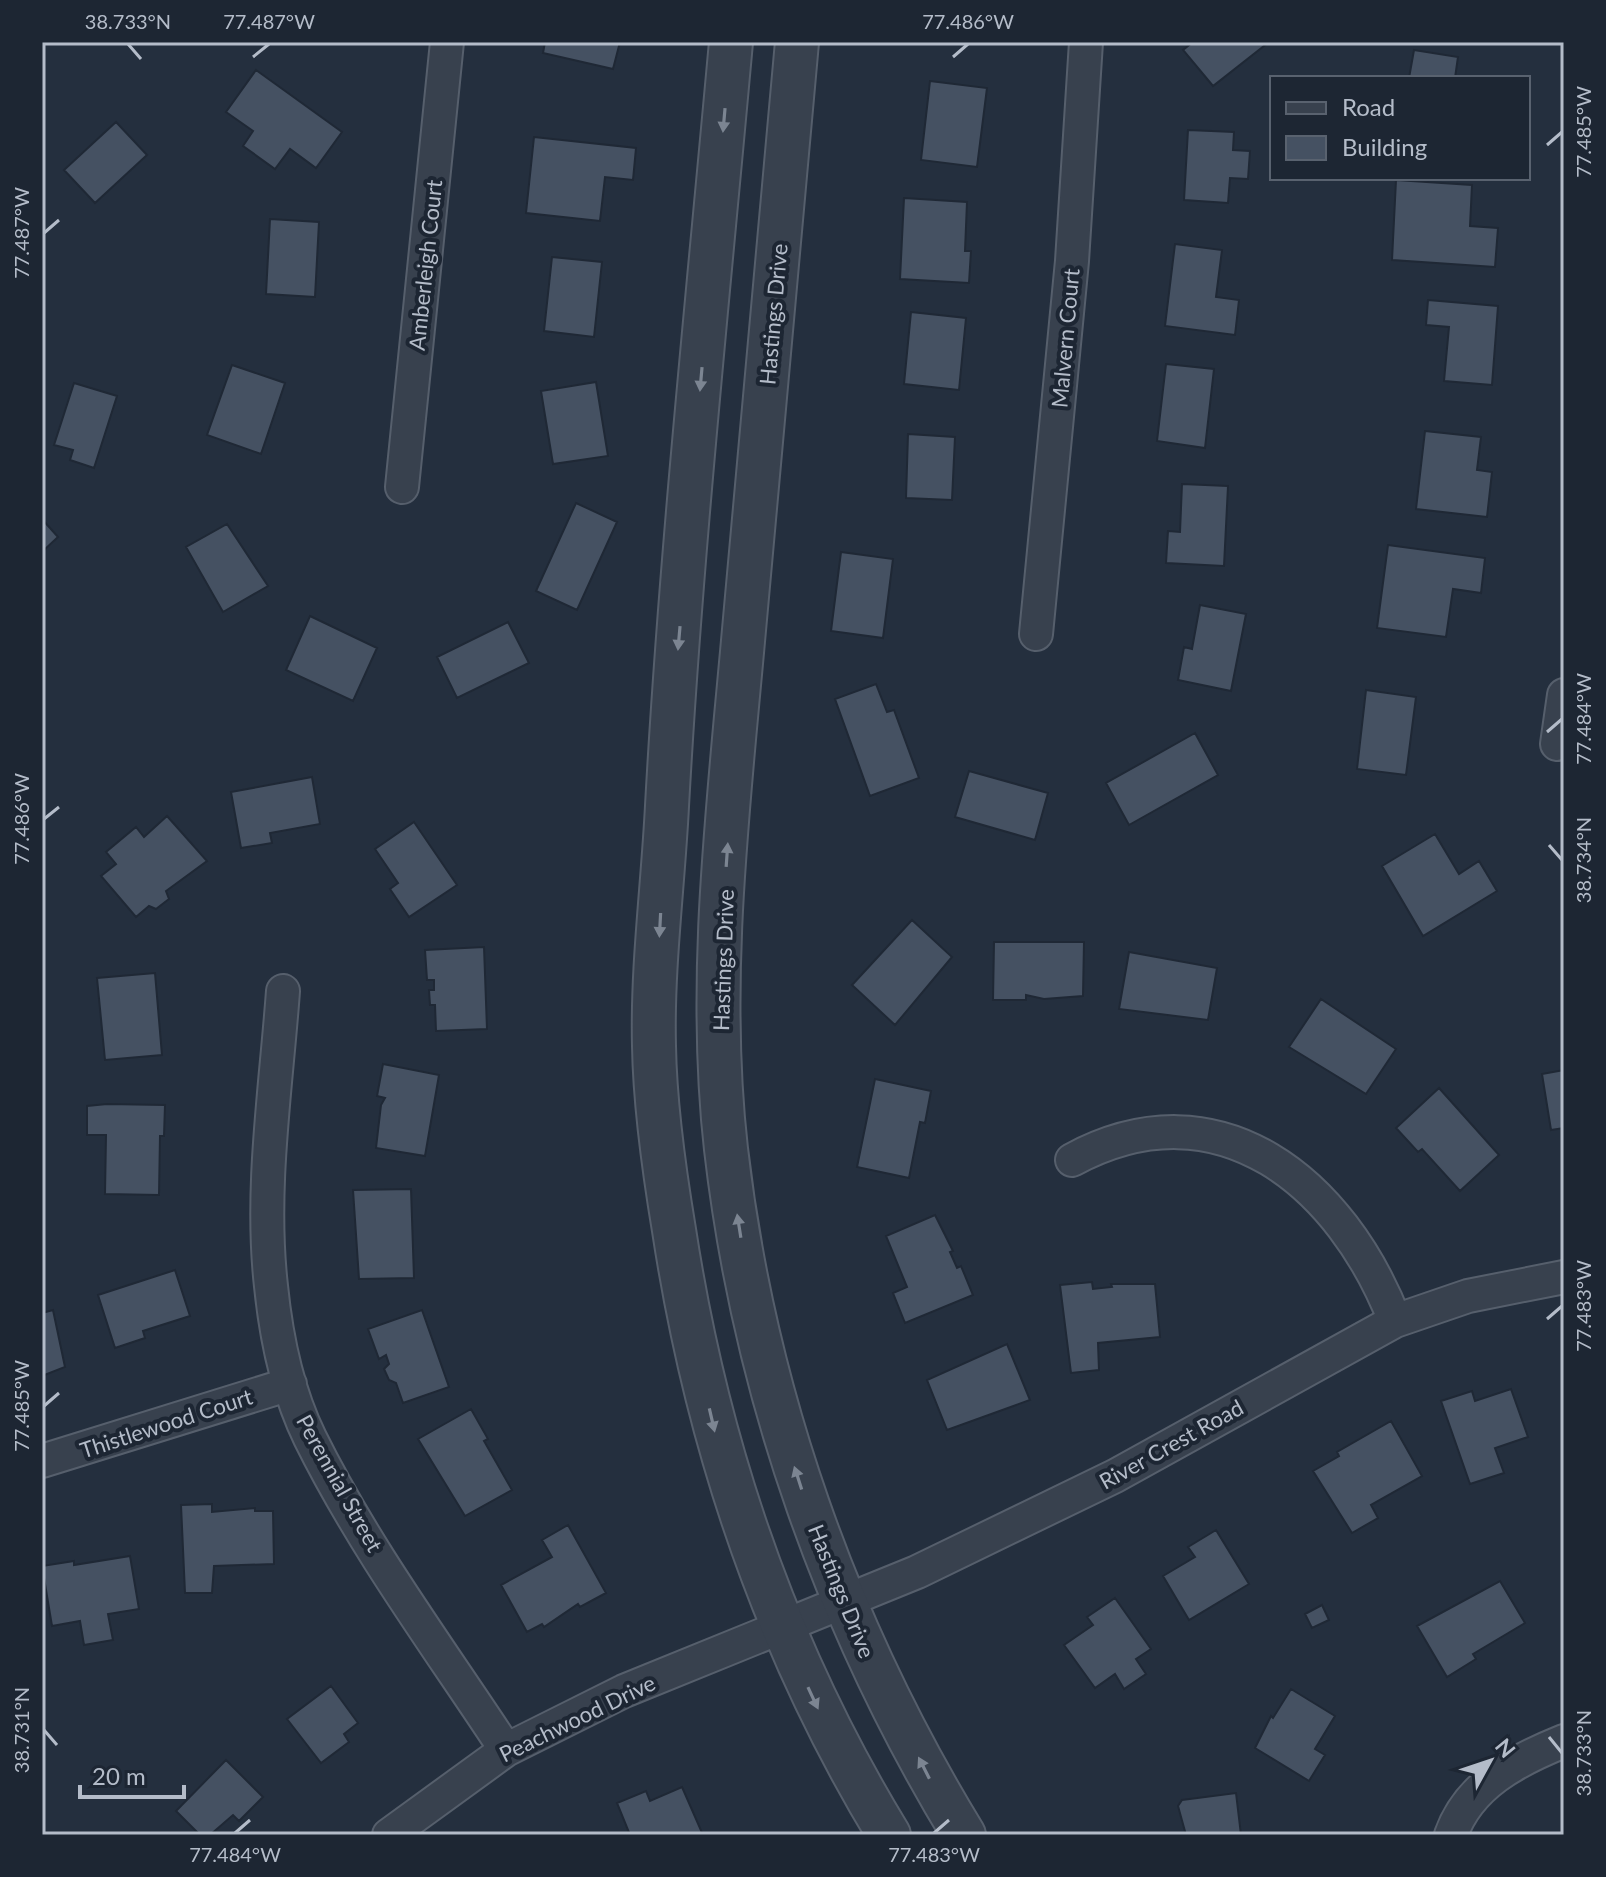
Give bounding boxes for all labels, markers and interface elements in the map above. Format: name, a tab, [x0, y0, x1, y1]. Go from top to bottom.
text: 38.733°N	[85, 9, 171, 33]
text: 77.487°W	[223, 9, 315, 33]
text: 77.486°W	[922, 9, 1014, 33]
legend	[1270, 76, 1530, 180]
text: 77.485°W	[1571, 86, 1595, 178]
text: Road	[1342, 92, 1395, 121]
one-way arrow	[717, 108, 730, 133]
text: Building	[1342, 132, 1427, 161]
street label: Amberleigh Court	[403, 178, 447, 352]
text: 77.487°W	[9, 187, 33, 279]
street label: Hastings Drive	[753, 242, 793, 386]
street label: Malvern Court	[1045, 267, 1085, 409]
one-way arrow	[694, 367, 707, 392]
one-way arrow	[672, 626, 685, 651]
text: 77.484°W	[1571, 673, 1595, 765]
text: 77.486°W	[9, 773, 33, 865]
text: 38.734°N	[1571, 817, 1595, 903]
one-way arrow	[721, 842, 734, 867]
street label: Hastings Drive	[707, 889, 739, 1031]
one-way arrow	[654, 913, 667, 938]
one-way arrow	[732, 1213, 744, 1238]
text: 77.483°W	[1571, 1260, 1595, 1352]
text: 77.485°W	[9, 1360, 33, 1452]
street label: Thistlewood Court	[76, 1382, 256, 1464]
street label: River Crest Road	[1094, 1393, 1248, 1495]
one-way arrow	[706, 1408, 719, 1433]
street label: Perennial Street	[291, 1410, 389, 1557]
one-way arrow	[791, 1466, 803, 1490]
street label: Hastings Drive	[803, 1520, 881, 1662]
street label: Peachwood Drive	[495, 1669, 659, 1767]
one-way arrow	[806, 1686, 820, 1710]
text: 38.731°N	[9, 1687, 33, 1773]
text: 38.733°N	[1571, 1710, 1595, 1796]
north arrow	[1450, 1721, 1530, 1801]
text: N	[1490, 1733, 1521, 1763]
scale bar	[80, 1749, 184, 1799]
one-way arrow	[918, 1756, 931, 1779]
text: 20 m	[92, 1761, 146, 1790]
text: 77.484°W	[189, 1842, 281, 1866]
text: 77.483°W	[888, 1842, 980, 1866]

